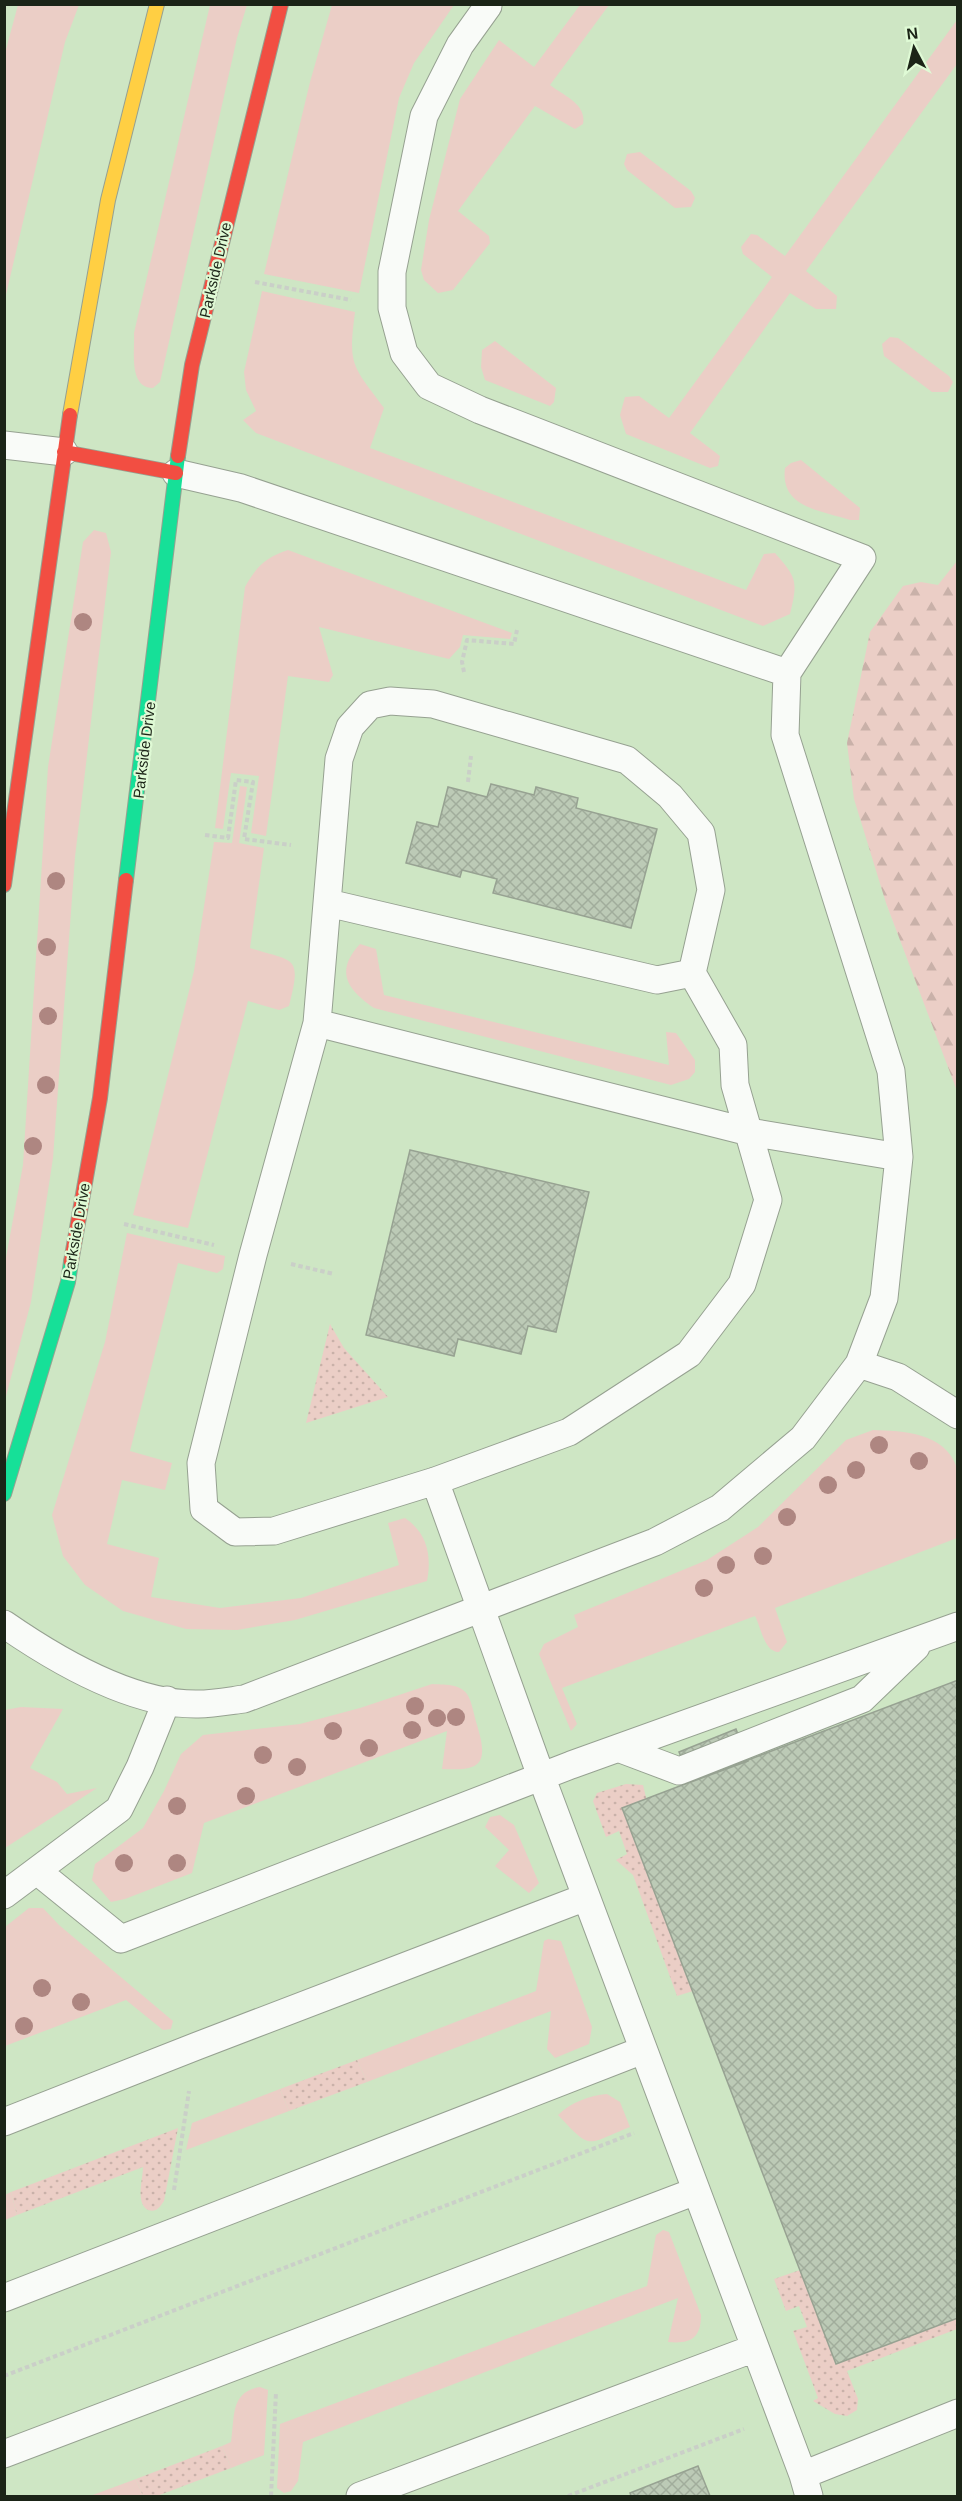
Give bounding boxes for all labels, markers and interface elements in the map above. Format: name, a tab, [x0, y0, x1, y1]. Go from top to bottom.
north arrow	[884, 18, 944, 78]
text: N	[905, 24, 919, 43]
street label: Parkside Drive	[196, 221, 234, 319]
street label: Parkside Drive	[130, 701, 158, 799]
street label: Parkside Drive	[59, 1181, 93, 1281]

